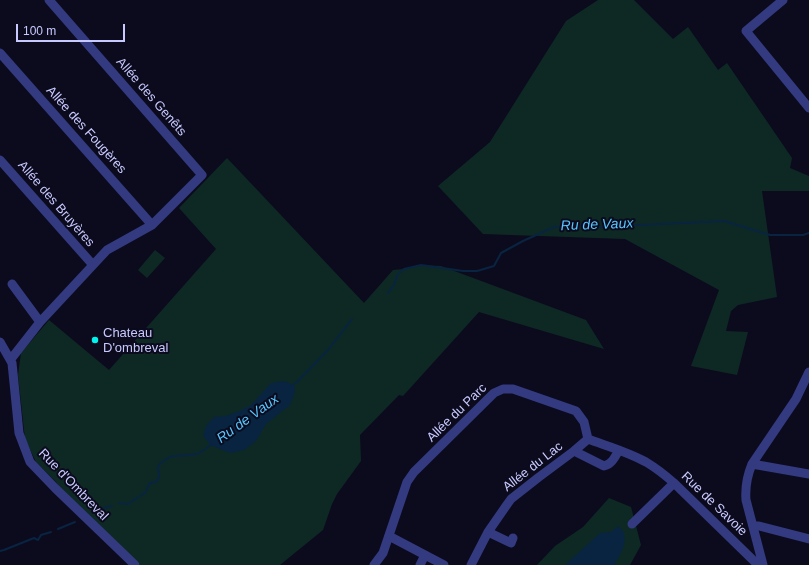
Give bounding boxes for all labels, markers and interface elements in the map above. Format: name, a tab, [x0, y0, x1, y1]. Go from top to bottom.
scale bar	[18, 16, 127, 42]
text: 100 m	[23, 24, 56, 38]
street label: Allée des Genêts	[113, 55, 189, 139]
street label: Allée des Fougères	[43, 83, 129, 177]
street label: Allée des Bruyères	[14, 158, 98, 250]
water label: Ru de Vaux	[560, 215, 634, 235]
place label: Chateau D'ombreval	[103, 325, 168, 356]
marker: Chateau D'ombreval	[90, 335, 100, 345]
street label: Allée du Parc	[424, 381, 490, 445]
water label: Ru de Vaux	[214, 391, 282, 447]
street label: Allée du Lac	[500, 439, 566, 495]
street label: Rue d'Ombreval	[35, 446, 111, 524]
street label: Rue de Savoie	[678, 469, 750, 539]

